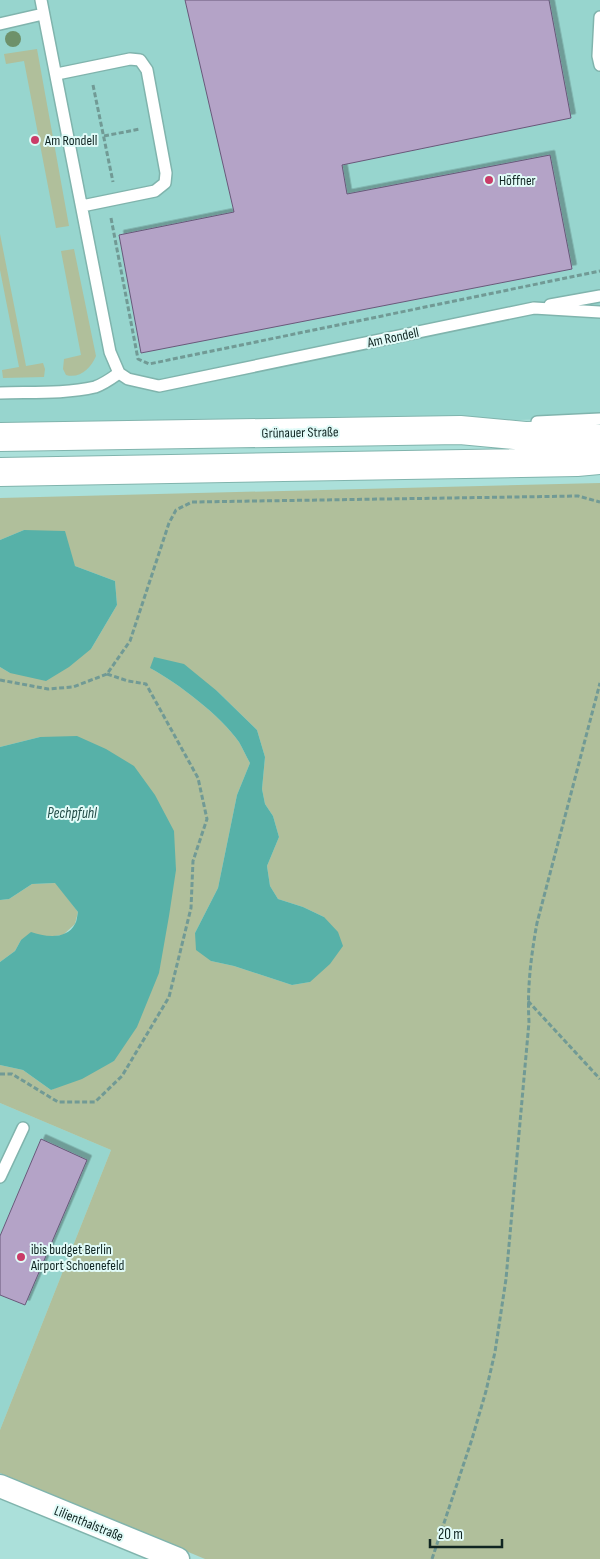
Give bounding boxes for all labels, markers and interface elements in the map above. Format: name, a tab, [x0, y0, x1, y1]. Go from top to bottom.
place label: Am Rondell	[44, 132, 97, 149]
marker: Am Rondell	[29, 134, 41, 146]
place label: Höffner	[499, 172, 536, 189]
marker: Höffner	[483, 174, 495, 186]
street label: Am Rondell	[365, 324, 420, 351]
street label: Grünauer Straße	[261, 423, 339, 442]
water label: Pechpfuhl	[47, 804, 98, 823]
place label: ibis budget Berlin Airport Schoenefeld	[30, 1241, 125, 1274]
marker: ibis budget Berlin Airport Schoenefeld	[15, 1251, 27, 1263]
street label: Lilienthalstraße	[52, 1502, 126, 1545]
scale bar	[430, 1516, 502, 1548]
text: 20 m	[438, 1525, 463, 1544]

